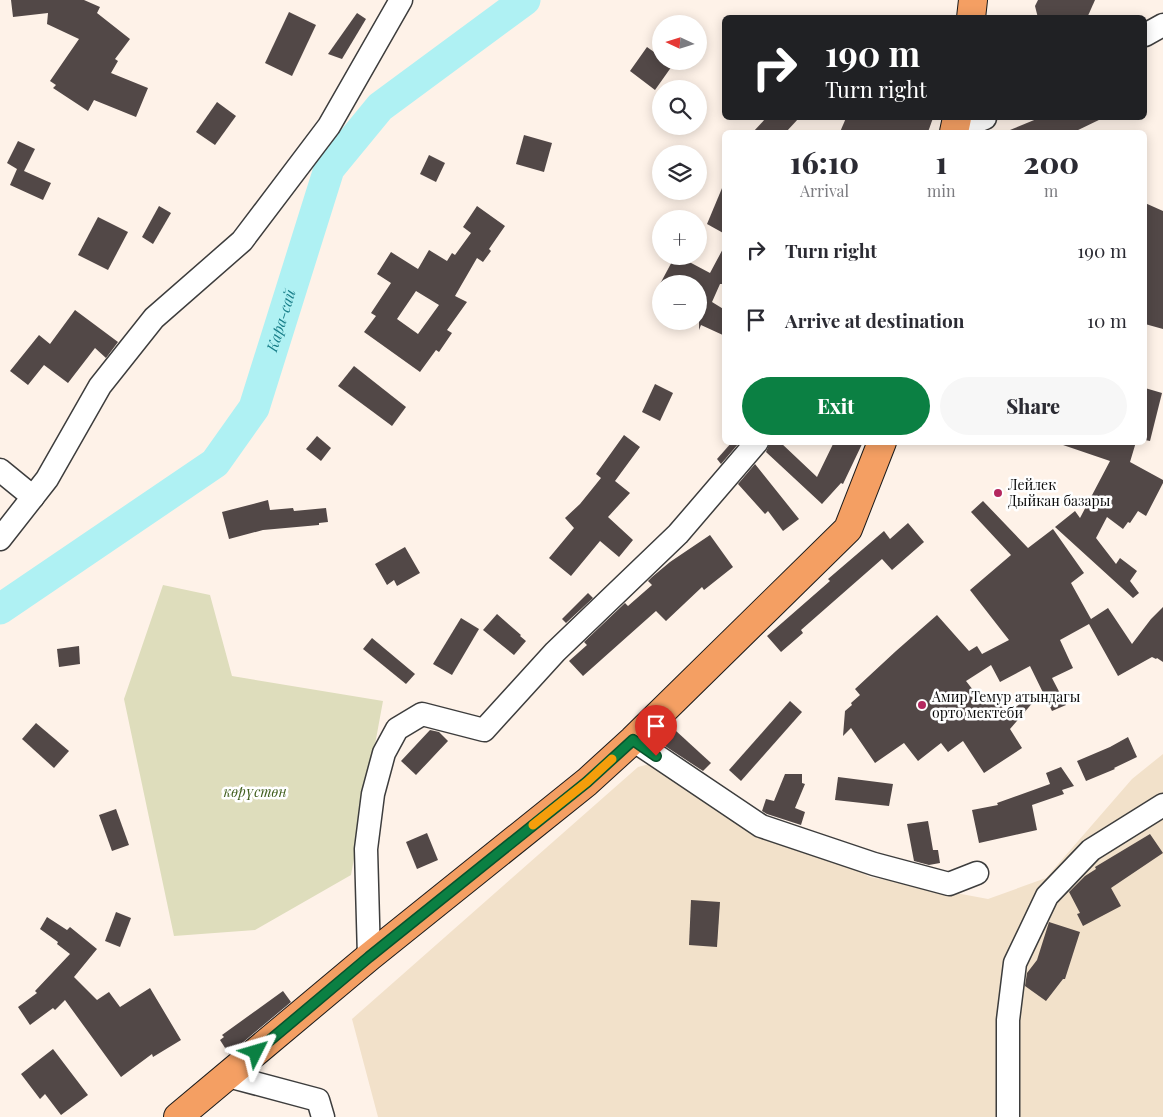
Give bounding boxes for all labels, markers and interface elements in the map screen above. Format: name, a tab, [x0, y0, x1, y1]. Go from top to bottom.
north arrow	[652, 15, 708, 70]
map controls	[652, 15, 707, 330]
text: 190 m	[825, 29, 920, 76]
icon: right	[742, 35, 807, 100]
text: Turn right	[825, 74, 927, 104]
button: search	[652, 80, 707, 135]
text: 16:10	[790, 142, 859, 182]
text: 1	[935, 142, 947, 182]
text: 200	[1023, 142, 1079, 182]
button: layers	[652, 145, 707, 200]
text: Arrival	[800, 180, 849, 201]
text: min	[927, 180, 955, 201]
text: m	[1044, 180, 1058, 201]
button: +	[652, 210, 707, 265]
icon: right	[742, 236, 770, 264]
text: Turn right	[785, 237, 877, 263]
text: 190 m	[1077, 237, 1127, 263]
button: −	[652, 275, 707, 330]
water label: Кара-сай	[261, 286, 300, 355]
icon: arrive	[742, 306, 770, 334]
text: Arrive at destination	[785, 307, 965, 333]
text: 10 m	[1087, 307, 1127, 333]
button: Exit	[742, 377, 930, 435]
button: Share	[940, 377, 1127, 435]
place label: Лейлек Дыйкан базары	[1007, 475, 1111, 510]
marker: Лейлек Дыйкан базары	[992, 487, 1004, 499]
place label: Амир Темур атындагы орто мектеби	[931, 687, 1081, 722]
marker: Амир Темур атындагы орто мектеби	[916, 699, 928, 711]
pin	[635, 705, 677, 756]
icon: arrive	[642, 712, 670, 740]
park label: көрүстөн	[223, 782, 287, 801]
position arrow	[229, 1025, 281, 1077]

